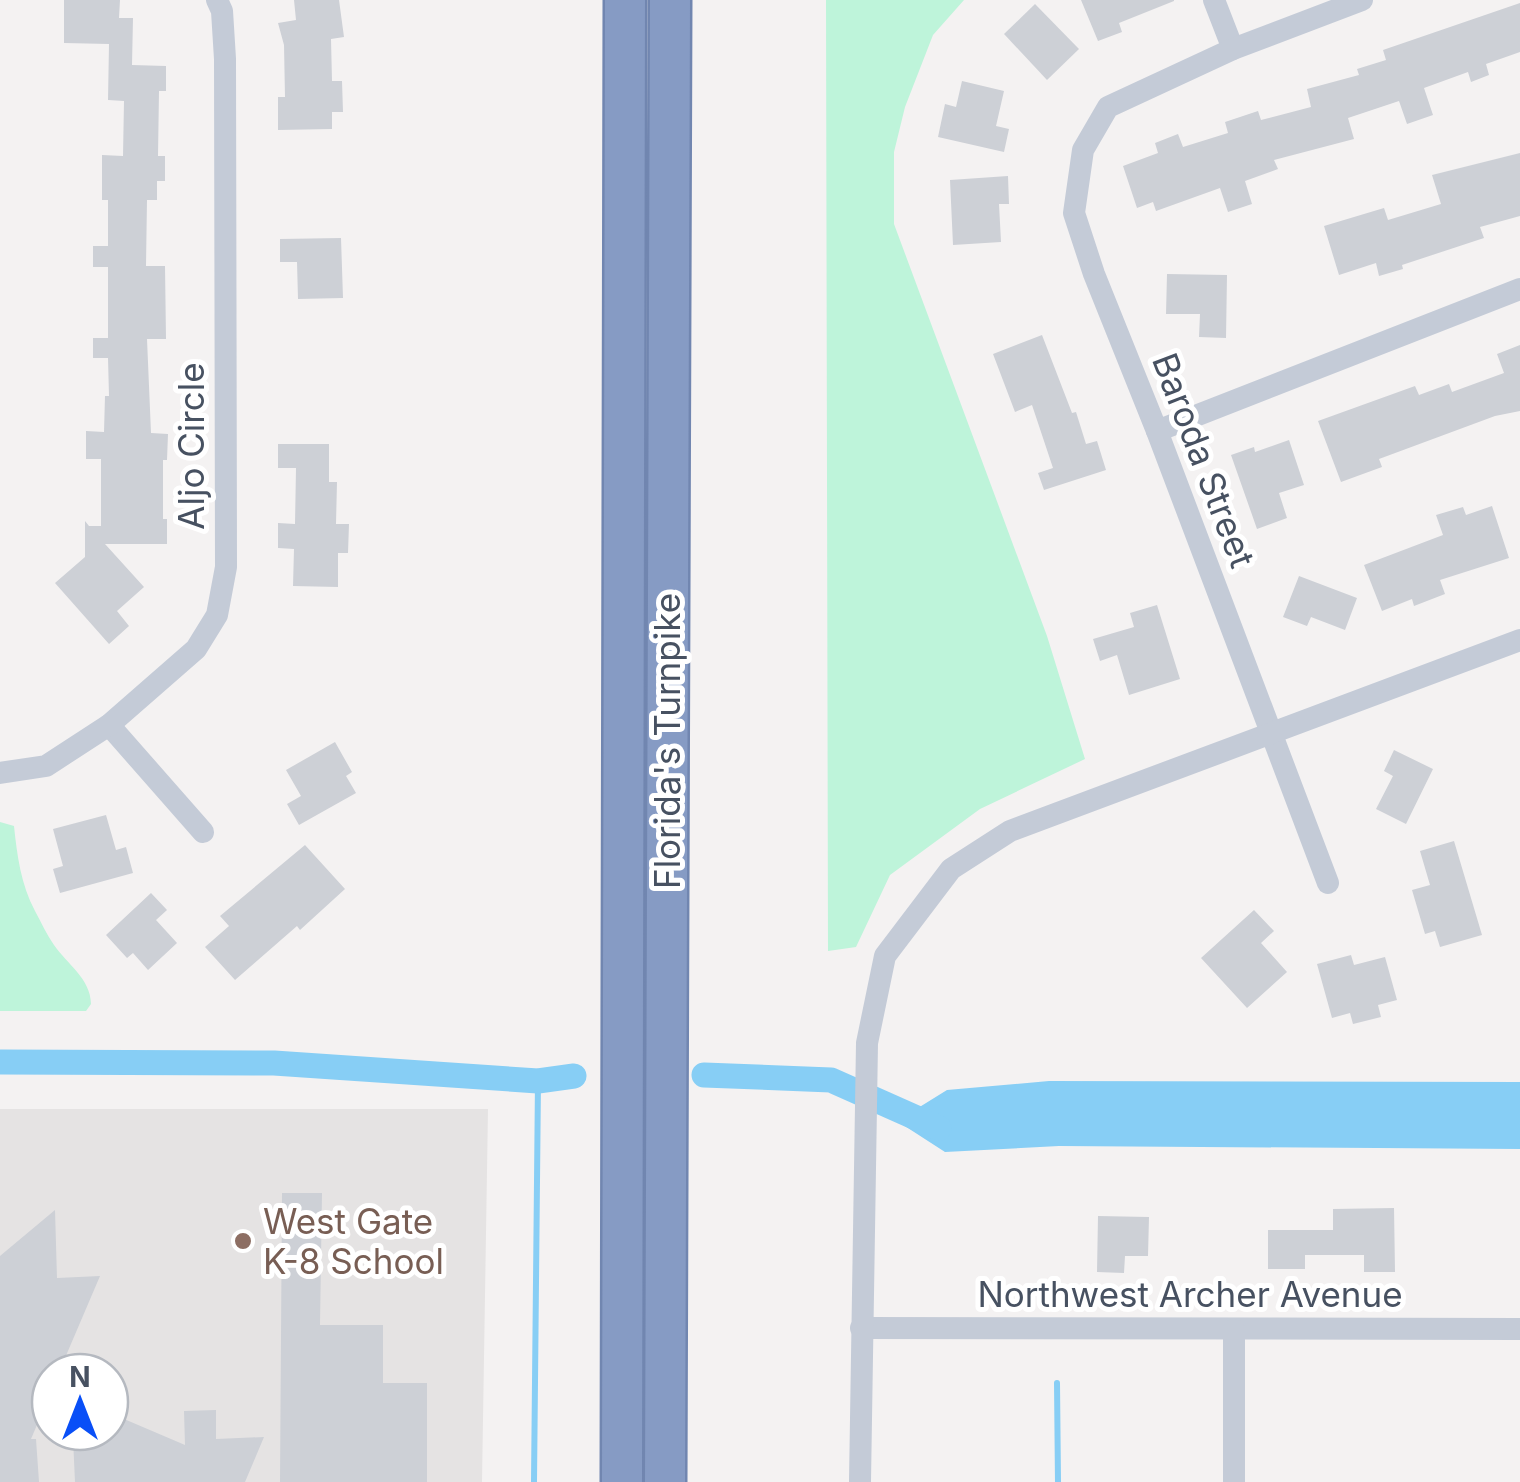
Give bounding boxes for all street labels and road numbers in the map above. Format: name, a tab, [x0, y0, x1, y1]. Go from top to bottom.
street label: Baroda Street	[1144, 347, 1264, 573]
street label: Aljo Circle	[170, 362, 212, 530]
street label: Florida's Turnpike	[646, 593, 688, 889]
street label: Northwest Archer Avenue	[977, 1273, 1403, 1315]

